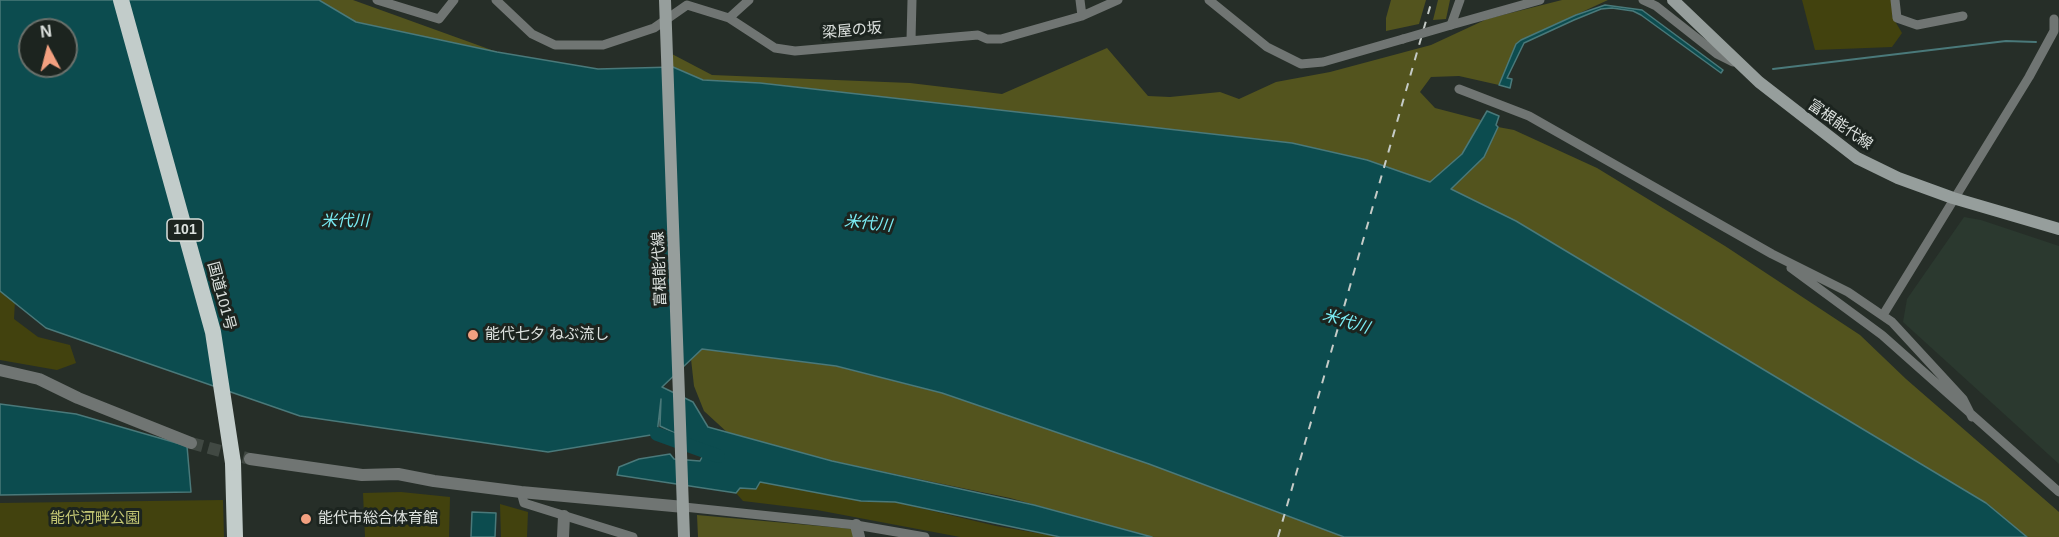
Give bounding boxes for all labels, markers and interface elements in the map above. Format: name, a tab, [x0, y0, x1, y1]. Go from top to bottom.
north arrow	[18, 18, 78, 78]
street label: 梁屋の坂	[821, 19, 883, 43]
text: N	[39, 22, 53, 41]
street label: 富根能代線	[1804, 96, 1876, 154]
water label: 米代川	[321, 212, 369, 232]
water label: 米代川	[843, 212, 893, 236]
road number: 101	[167, 219, 203, 241]
street label: 富根能代線	[650, 231, 670, 307]
street label: 国道101号	[203, 260, 239, 332]
water label: 米代川	[1320, 306, 1372, 338]
place label: 能代七夕 ねぶ流し	[485, 326, 609, 344]
marker: 能代七夕 ねぶ流し	[466, 328, 480, 342]
park label: 能代河畔公園	[50, 510, 140, 528]
place label: 能代市総合体育館	[318, 510, 438, 528]
marker: 能代市総合体育館	[299, 512, 313, 526]

